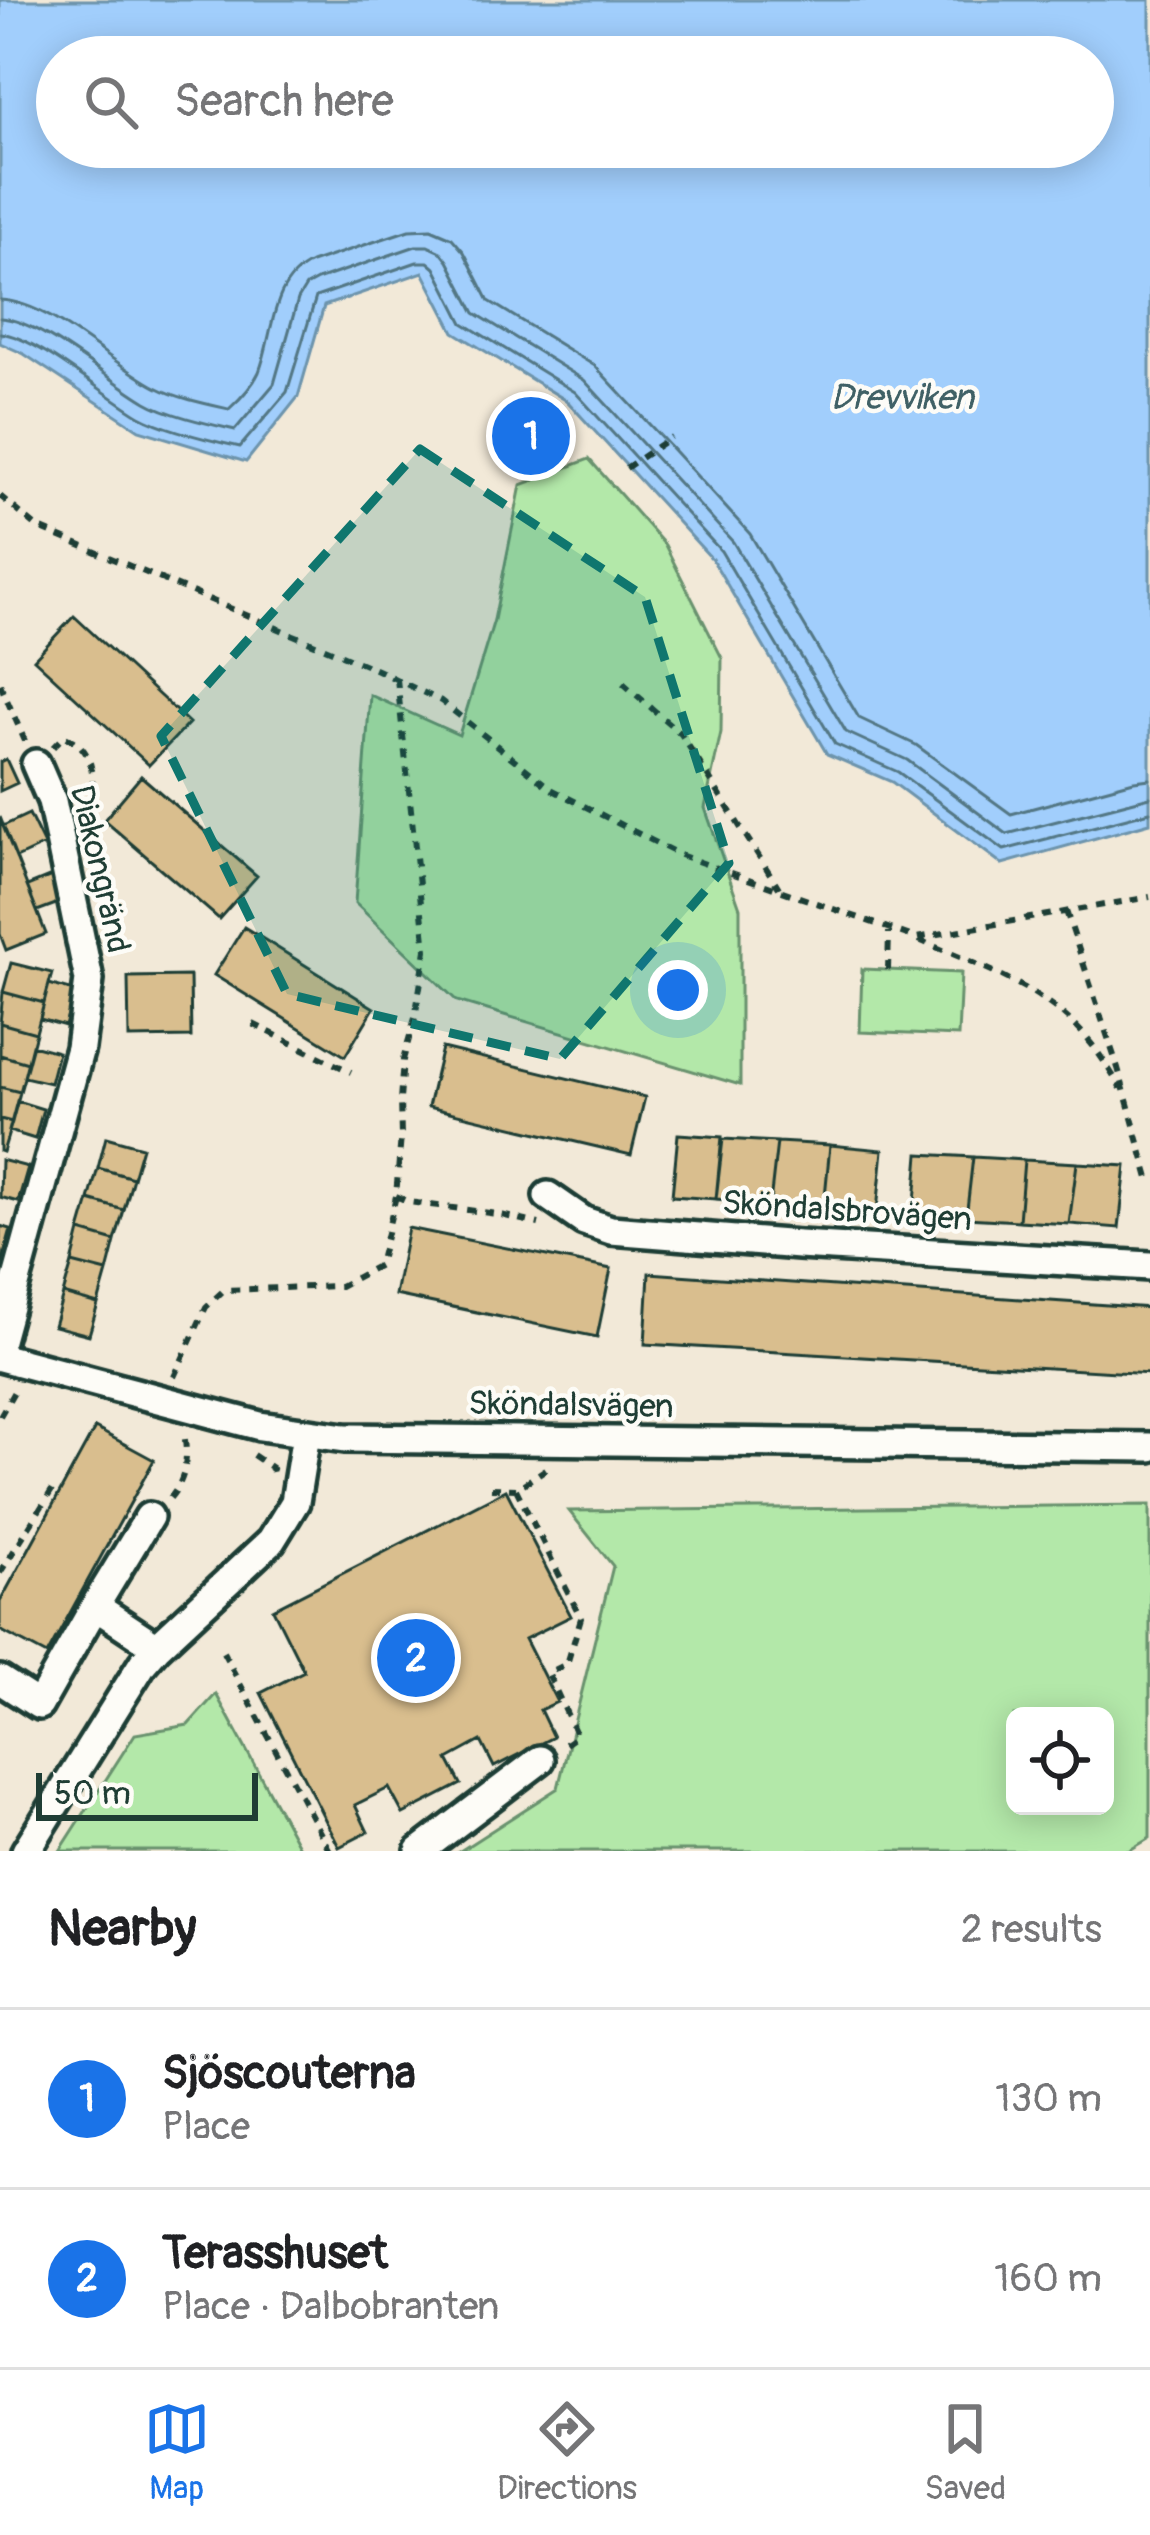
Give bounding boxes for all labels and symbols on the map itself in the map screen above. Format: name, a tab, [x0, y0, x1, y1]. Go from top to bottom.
water label: Drevviken	[830, 375, 975, 420]
pin: 1	[492, 391, 570, 481]
street label: Diakongränd	[61, 781, 139, 957]
your location	[648, 960, 708, 1020]
street label: Sköndalsbrovägen	[721, 1182, 973, 1240]
street label: Sköndalsvägen	[468, 1383, 674, 1427]
pin: 2	[377, 1613, 455, 1703]
scale bar	[36, 1767, 258, 1820]

